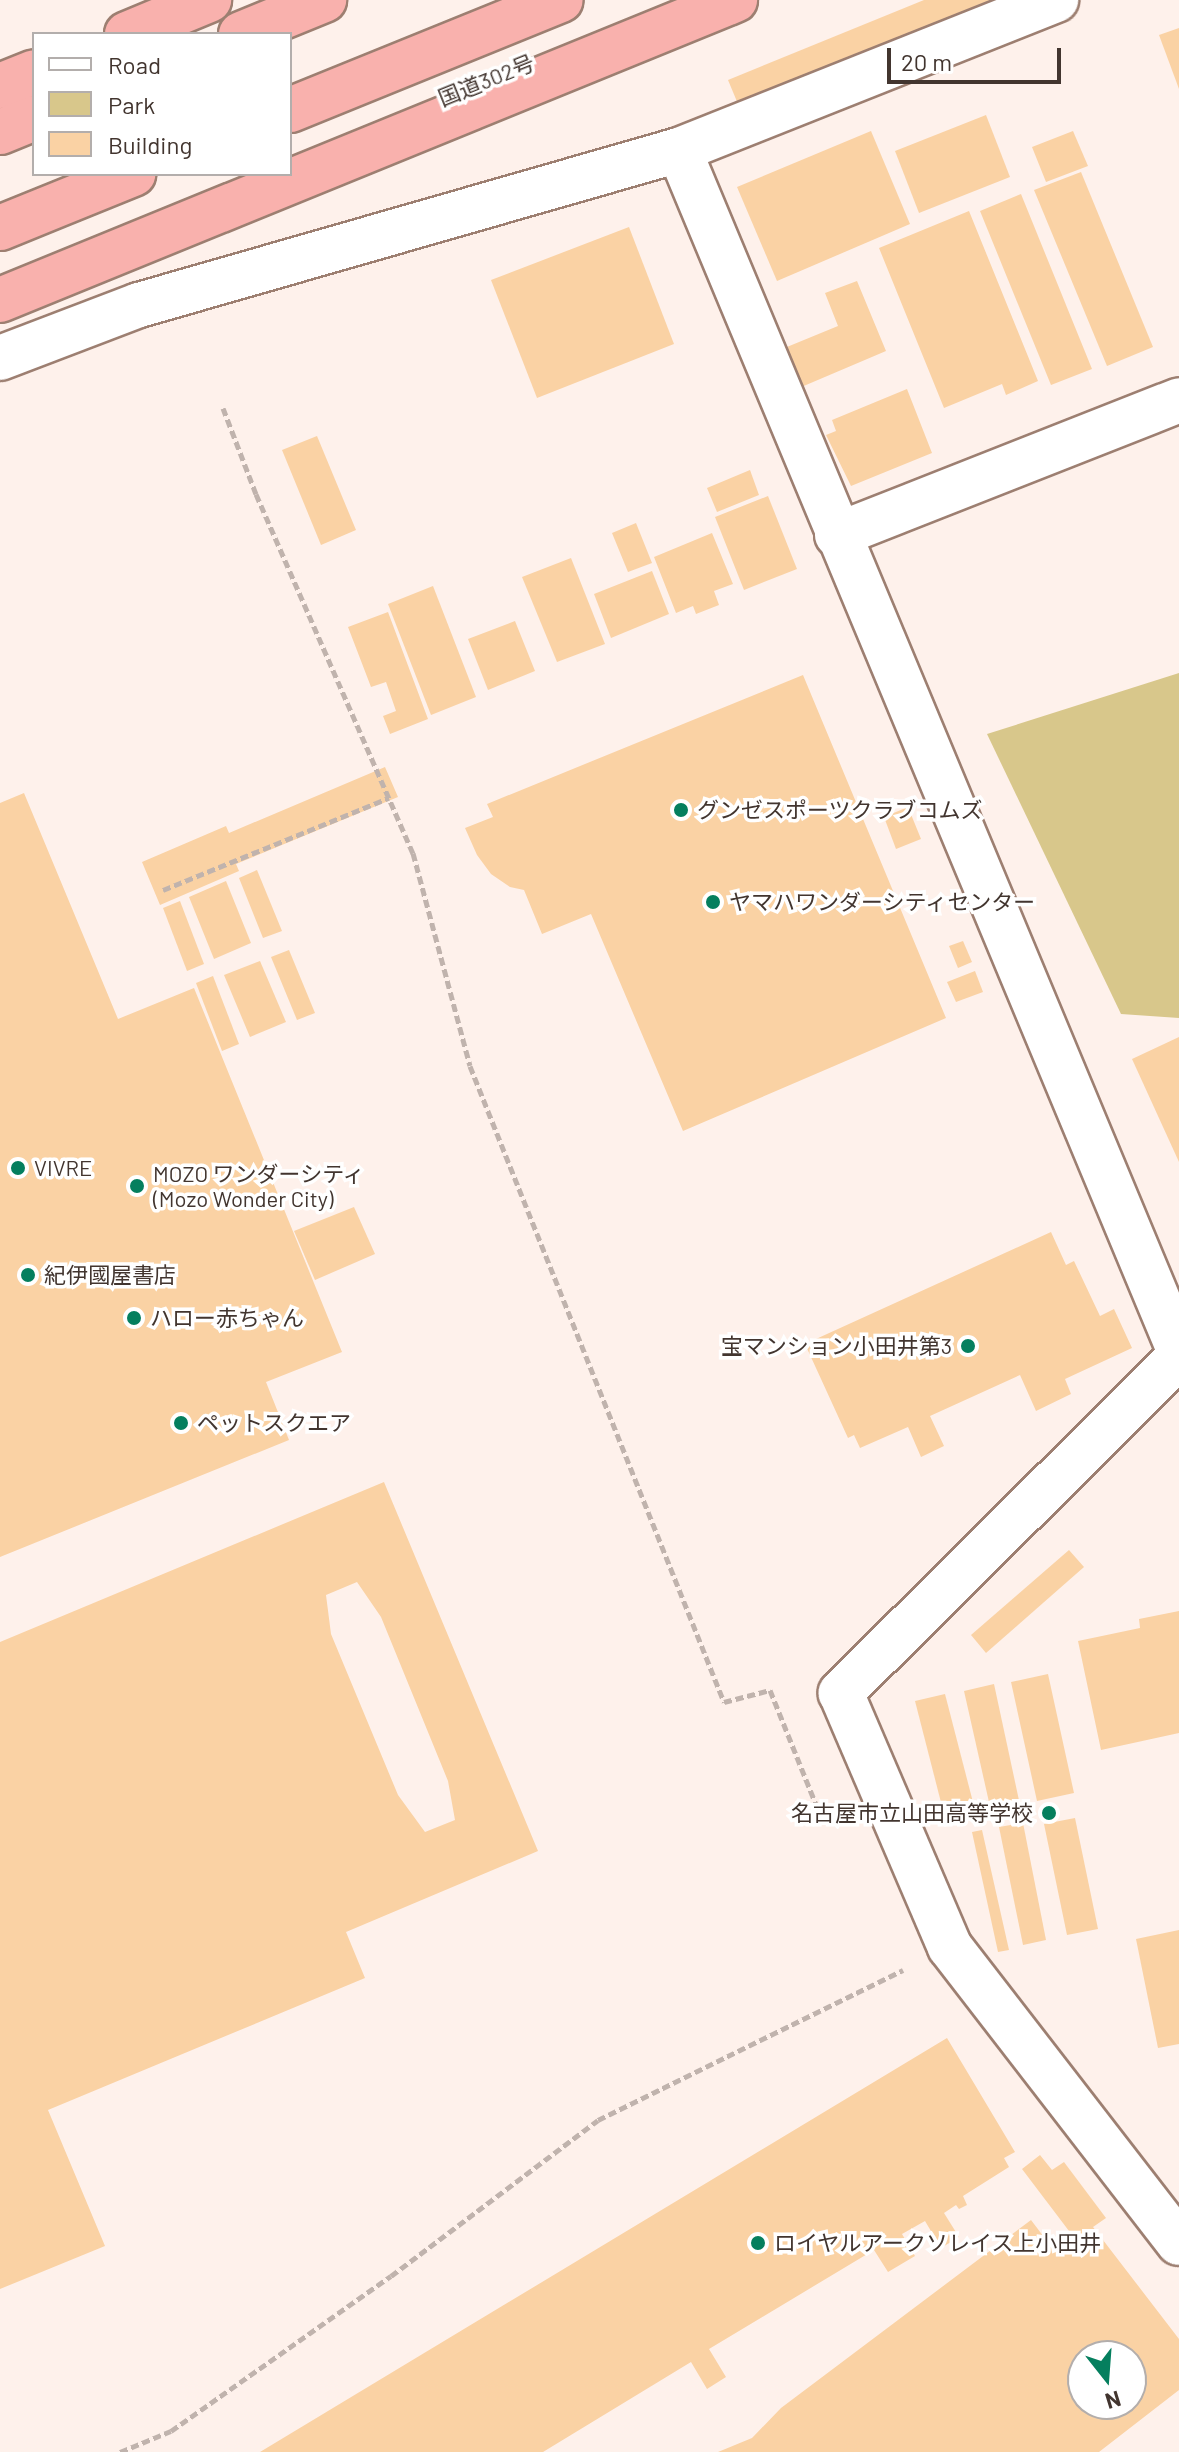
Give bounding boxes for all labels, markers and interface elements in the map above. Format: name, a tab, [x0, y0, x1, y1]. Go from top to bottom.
legend	[32, 32, 292, 176]
scale bar	[891, 32, 1065, 82]
text: 20 m	[901, 47, 952, 76]
street label: 国道302号	[434, 49, 538, 111]
text: Road	[108, 50, 161, 79]
text: Park	[108, 90, 155, 119]
text: Building	[108, 130, 192, 159]
place label: グンゼスポーツクラブコムズ	[697, 797, 983, 823]
marker: グンゼスポーツクラブコムズ	[672, 801, 690, 819]
place label: ヤマハワンダーシティセンター	[729, 889, 1037, 915]
marker: ヤマハワンダーシティセンター	[704, 893, 722, 911]
place label: VIVRE	[34, 1155, 92, 1181]
marker: VIVRE	[9, 1159, 27, 1177]
place label: MOZO ワンダーシティ (Mozo Wonder City)	[153, 1160, 367, 1212]
marker: MOZO ワンダーシティ (Mozo Wonder City)	[128, 1177, 146, 1195]
place label: 紀伊國屋書店	[44, 1262, 176, 1288]
marker: 紀伊國屋書店	[19, 1266, 37, 1284]
place label: ハロー赤ちゃん	[150, 1305, 304, 1331]
marker: ハロー赤ちゃん	[125, 1309, 143, 1327]
place label: 宝マンション小田井第3	[721, 1333, 952, 1359]
marker: 宝マンション小田井第3	[959, 1337, 977, 1355]
place label: ペットスクエア	[197, 1410, 351, 1436]
marker: ペットスクエア	[172, 1414, 190, 1432]
place label: 名古屋市立山田高等学校	[791, 1800, 1033, 1826]
marker: 名古屋市立山田高等学校	[1040, 1804, 1058, 1822]
place label: ロイヤルアークソレイス上小田井	[774, 2230, 1103, 2256]
marker: ロイヤルアークソレイス上小田井	[749, 2234, 767, 2252]
north arrow	[1067, 2340, 1147, 2420]
text: N	[1103, 2386, 1124, 2416]

